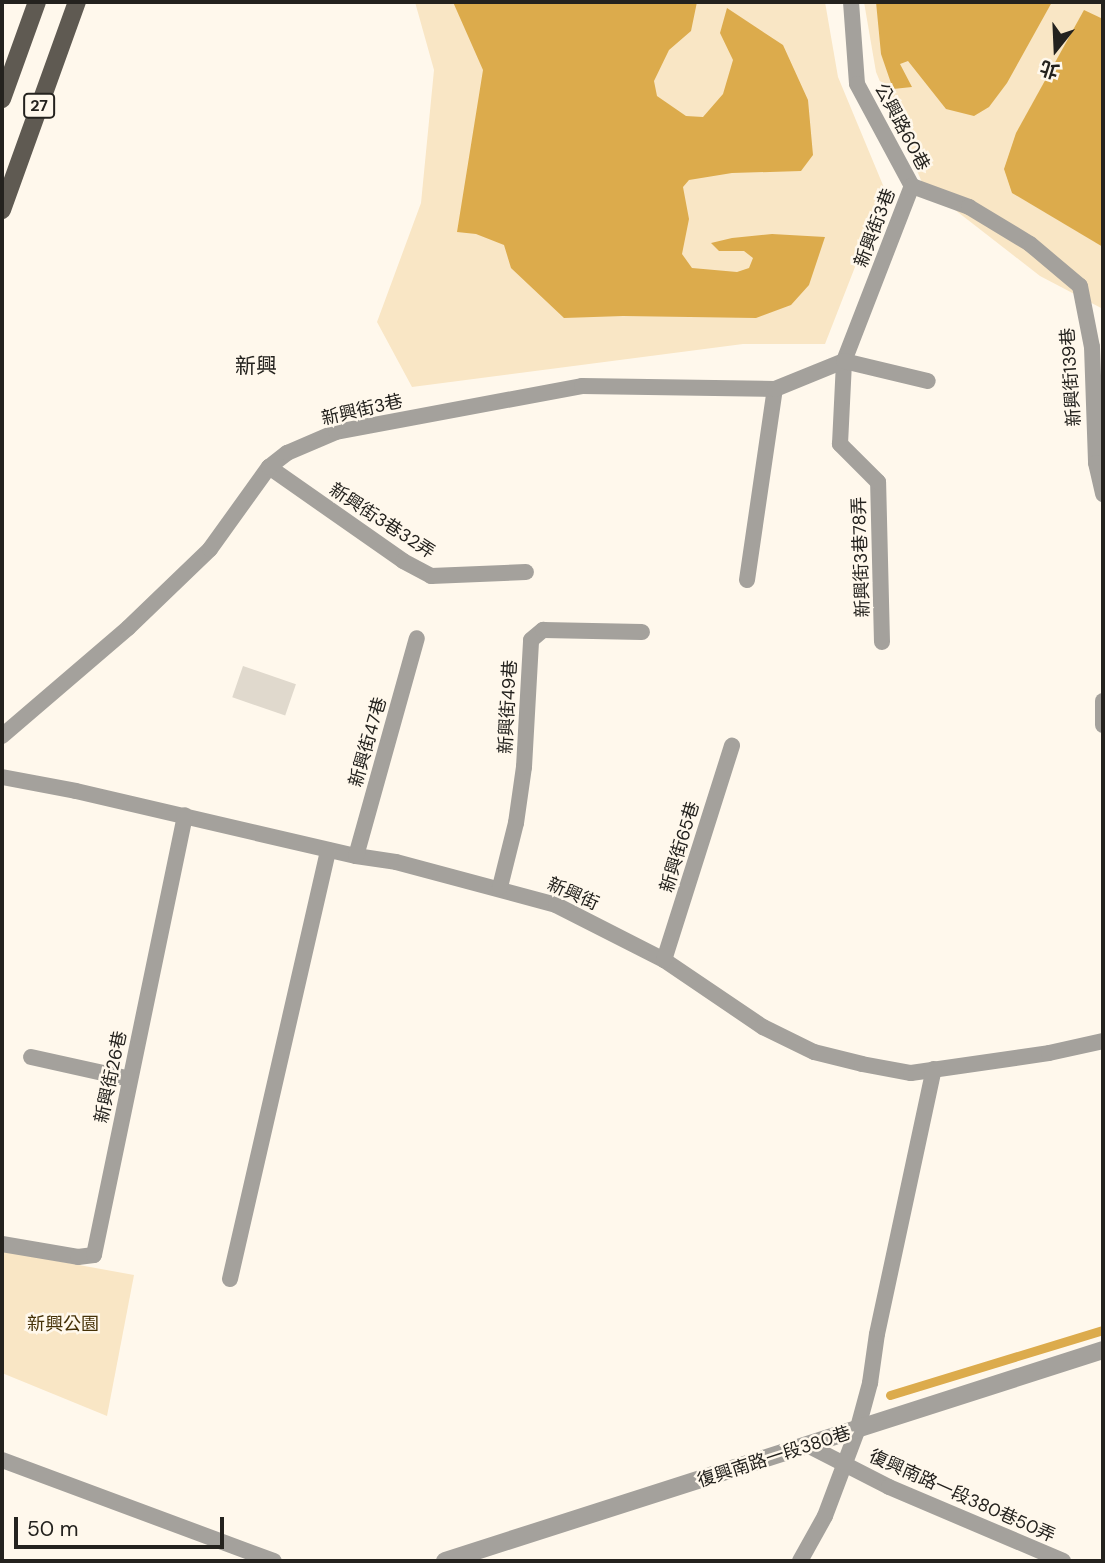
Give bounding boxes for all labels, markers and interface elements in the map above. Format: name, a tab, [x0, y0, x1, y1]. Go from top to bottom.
north arrow	[1021, 14, 1091, 84]
text: 北	[1036, 55, 1062, 84]
street label: 公興路60巷	[870, 80, 934, 174]
road number: 27	[22, 94, 56, 118]
street label: 新興街3巷	[850, 186, 900, 270]
street label: 新興街139巷	[1057, 327, 1085, 427]
district label: 新興	[235, 353, 277, 379]
street label: 新興街3巷	[319, 390, 405, 430]
street label: 新興街3巷32弄	[325, 479, 439, 563]
street label: 新興街3巷78弄	[848, 496, 874, 618]
street label: 新興街49巷	[495, 659, 521, 755]
street label: 新興街47巷	[345, 695, 391, 789]
street label: 新興街65巷	[656, 799, 704, 895]
street label: 新興街	[544, 873, 602, 915]
street label: 新興街26巷	[91, 1029, 131, 1125]
park label: 新興公園	[27, 1313, 99, 1335]
street label: 復興南路一段380巷	[695, 1422, 853, 1492]
street label: 復興南路一段380巷50弄	[866, 1445, 1058, 1547]
scale bar	[18, 1504, 228, 1548]
text: 50 m	[27, 1515, 78, 1543]

